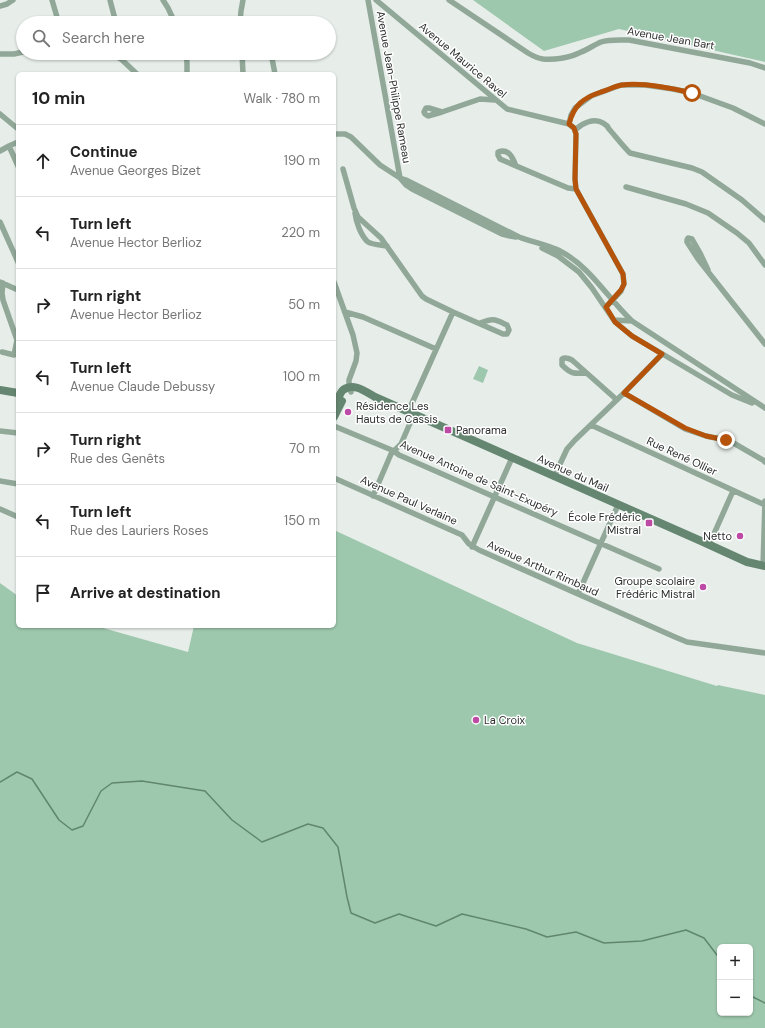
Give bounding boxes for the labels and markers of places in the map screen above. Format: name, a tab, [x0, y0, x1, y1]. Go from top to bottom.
place label: Résidence Les Hauts de Cassis	[356, 399, 438, 426]
marker: Résidence Les Hauts de Cassis	[343, 407, 353, 417]
place label: Panorama	[456, 423, 507, 437]
marker: Panorama	[443, 425, 453, 435]
place label: École Frédéric Mistral	[568, 510, 641, 537]
marker: École Frédéric Mistral	[644, 518, 654, 528]
place label: Netto	[703, 529, 732, 543]
marker: Netto	[735, 531, 745, 541]
place label: Groupe scolaire Frédéric Mistral	[614, 574, 695, 601]
marker: Groupe scolaire Frédéric Mistral	[698, 582, 708, 592]
place label: La Croix	[484, 713, 526, 727]
marker: La Croix	[471, 715, 481, 725]

